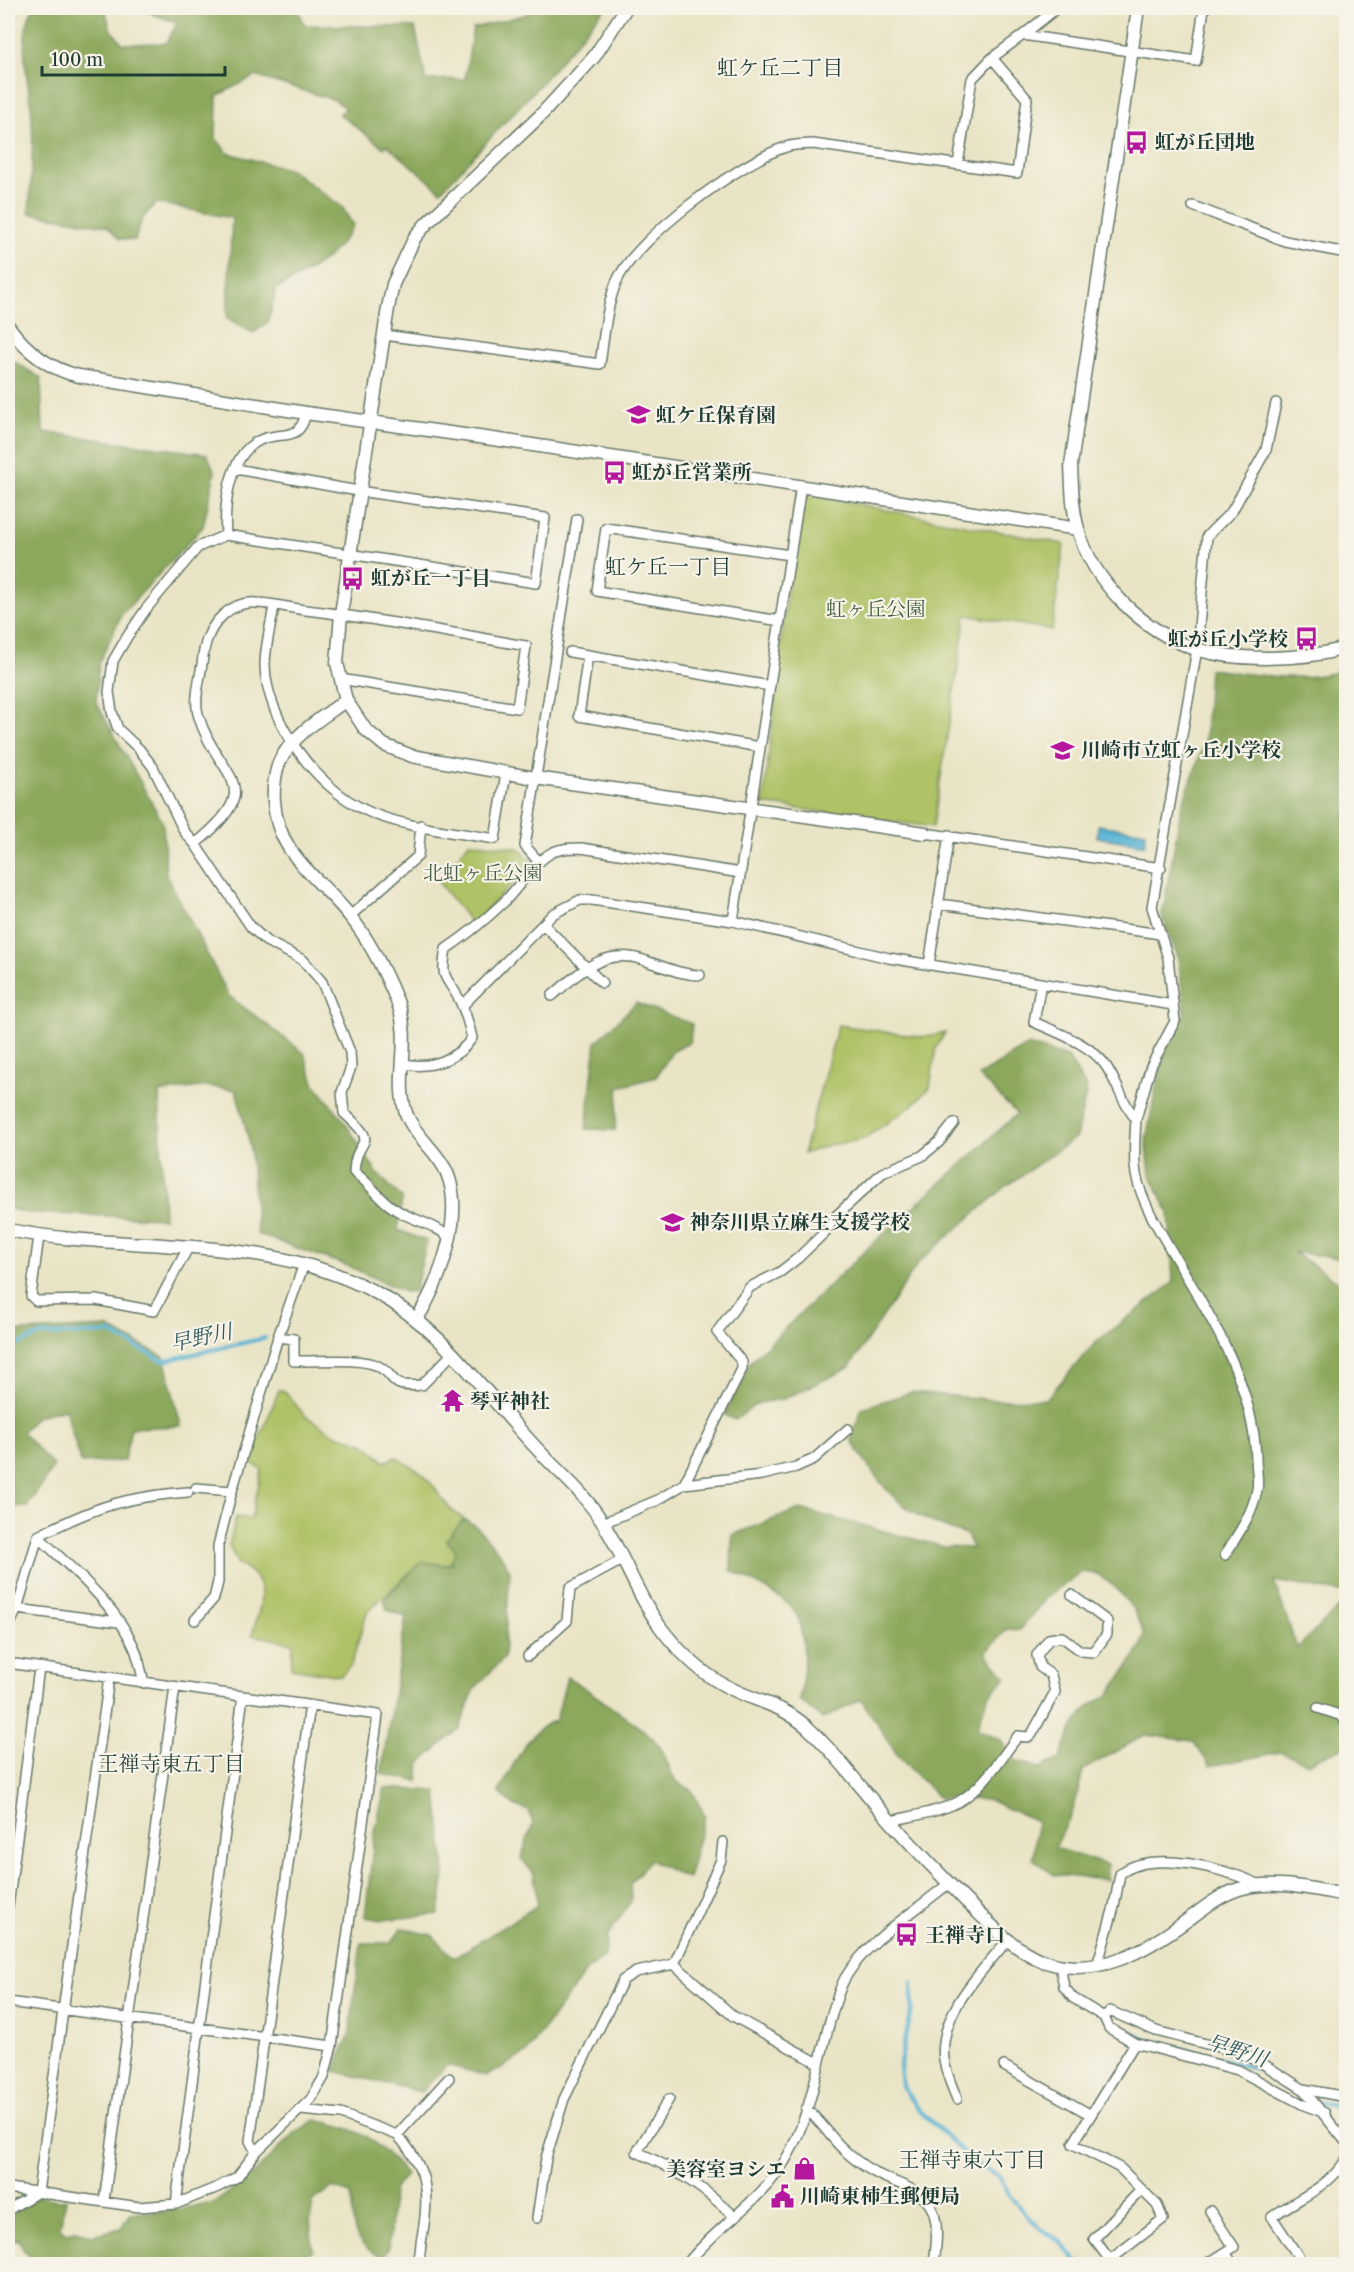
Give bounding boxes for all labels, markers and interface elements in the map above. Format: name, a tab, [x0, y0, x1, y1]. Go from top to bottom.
scale bar	[42, 39, 225, 77]
text: 100 m	[51, 49, 103, 71]
district label: 虹ケ丘二丁目	[717, 55, 843, 80]
bus stop icon: 虹が丘団地	[1124, 129, 1150, 155]
place label: 虹が丘団地	[1155, 130, 1255, 154]
school or university icon: 虹ケ丘保育園	[625, 402, 651, 428]
place label: 虹ケ丘保育園	[656, 403, 776, 427]
bus stop icon: 虹が丘営業所	[601, 459, 627, 485]
place label: 虹が丘営業所	[632, 460, 752, 484]
district label: 虹ケ丘一丁目	[605, 554, 731, 579]
bus stop icon: 虹が丘一丁目	[340, 565, 366, 591]
place label: 虹が丘一丁目	[371, 566, 491, 590]
park label: 虹ヶ丘公園	[826, 597, 926, 621]
bus stop icon: 虹が丘小学校	[1293, 626, 1319, 652]
place label: 虹が丘小学校	[1168, 627, 1288, 651]
school or university icon: 川崎市立虹ヶ丘小学校	[1050, 737, 1076, 763]
place label: 川崎市立虹ヶ丘小学校	[1081, 738, 1281, 762]
park label: 北虹ヶ丘公園	[423, 861, 543, 885]
school or university icon: 神奈川県立麻生支援学校	[659, 1209, 685, 1235]
place label: 神奈川県立麻生支援学校	[690, 1210, 910, 1234]
water label: 早野川	[168, 1318, 236, 1356]
temple icon: 琴平神社	[439, 1388, 465, 1414]
place label: 琴平神社	[470, 1389, 550, 1413]
district label: 王禅寺東五丁目	[98, 1751, 245, 1776]
bus stop icon: 王禅寺口	[894, 1922, 920, 1948]
place label: 王禅寺口	[925, 1923, 1005, 1947]
water label: 早野川	[1203, 2028, 1273, 2072]
district label: 王禅寺東六丁目	[899, 2147, 1046, 2172]
shop icon: 美容室ヨシエ	[791, 2156, 817, 2182]
place label: 美容室ヨシエ	[666, 2157, 786, 2181]
public building icon: 川崎東柿生郵便局	[769, 2183, 795, 2209]
place label: 川崎東柿生郵便局	[800, 2184, 960, 2208]

